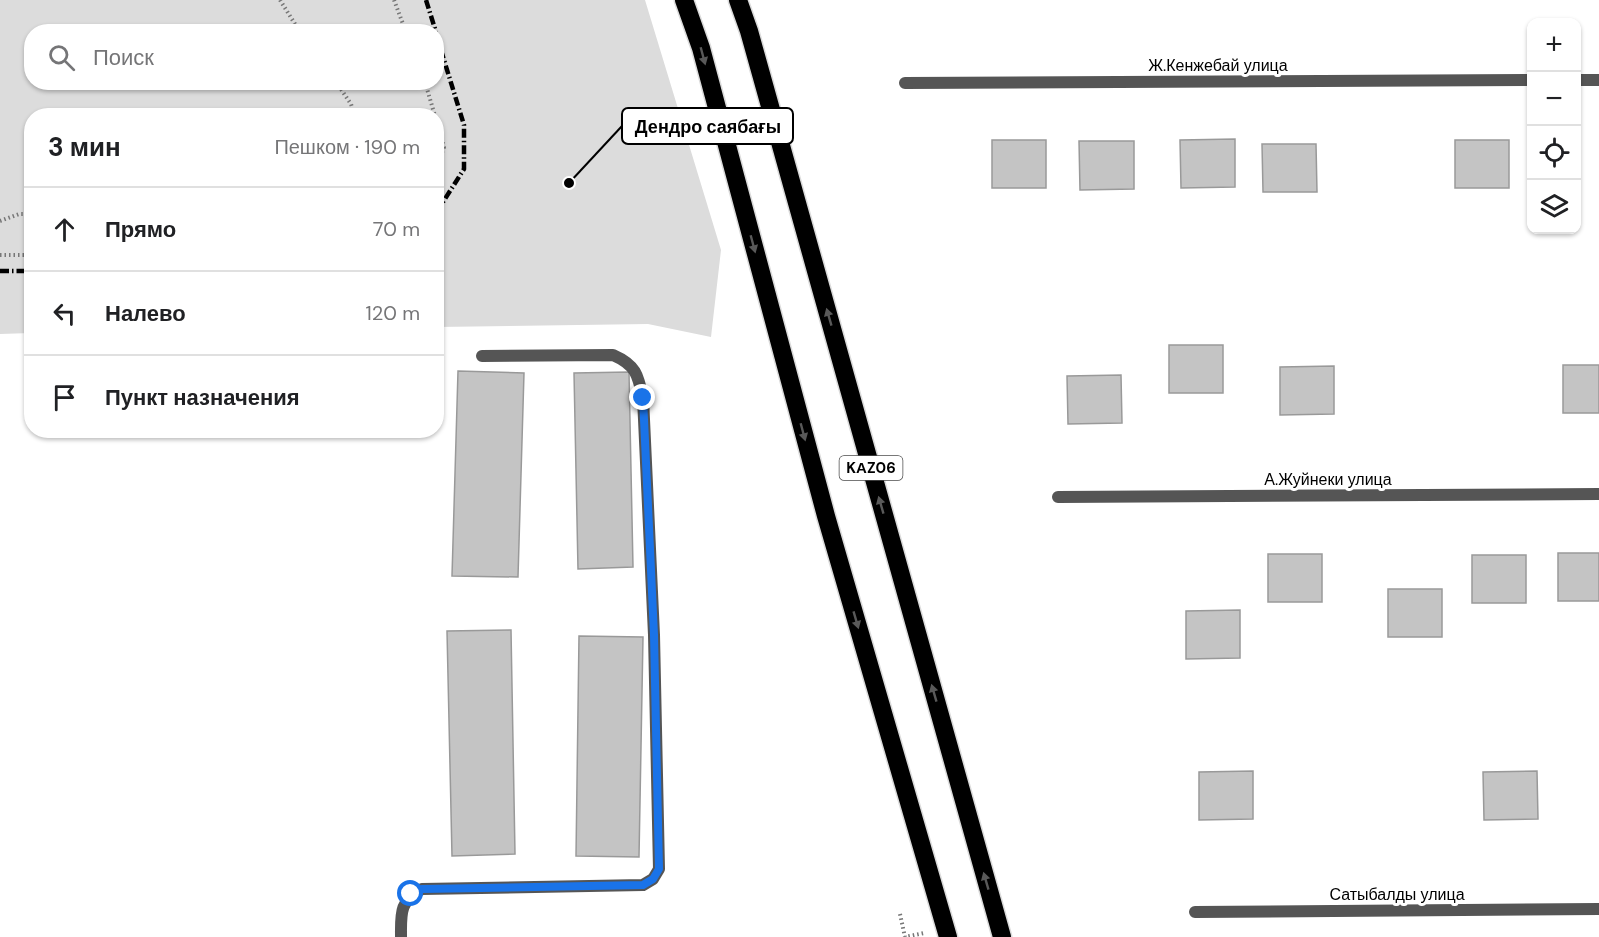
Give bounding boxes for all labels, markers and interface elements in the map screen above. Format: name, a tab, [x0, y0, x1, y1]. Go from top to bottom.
map controls	[1527, 18, 1581, 234]
button: +	[1527, 18, 1581, 72]
search box	[24, 24, 444, 90]
icon: search	[45, 41, 78, 74]
text: Поиск	[93, 43, 154, 72]
one-way arrow	[698, 46, 708, 65]
street label: Ж.Кенжебай улица	[1148, 55, 1288, 76]
button: −	[1527, 72, 1581, 126]
callout: Дендро саябағы	[622, 108, 793, 144]
text: Дендро саябағы	[635, 115, 781, 139]
button: locate	[1527, 126, 1581, 180]
text: 3 мин	[48, 130, 121, 164]
text: Пешком · 190 m	[274, 134, 420, 160]
button: layers	[1527, 180, 1581, 234]
icon: ahead	[48, 213, 81, 246]
text: Прямо	[105, 215, 176, 244]
text: 70 m	[373, 216, 420, 242]
one-way arrow	[749, 235, 758, 253]
icon: left	[48, 297, 81, 330]
text: Налево	[105, 299, 186, 328]
text: 120 m	[366, 300, 420, 326]
one-way arrow	[824, 308, 833, 326]
icon: arrive	[48, 381, 81, 414]
text: Пункт назначения	[105, 383, 300, 412]
route end	[629, 384, 655, 410]
one-way arrow	[799, 423, 809, 441]
road number: KАZ06	[840, 456, 902, 480]
street label: А.Жуйнеки улица	[1264, 469, 1392, 490]
one-way arrow	[876, 496, 885, 514]
one-way arrow	[852, 611, 861, 629]
one-way arrow	[929, 684, 938, 702]
one-way arrow	[981, 872, 990, 890]
route start	[397, 880, 423, 906]
street label: Сатыбалды улица	[1329, 884, 1465, 905]

